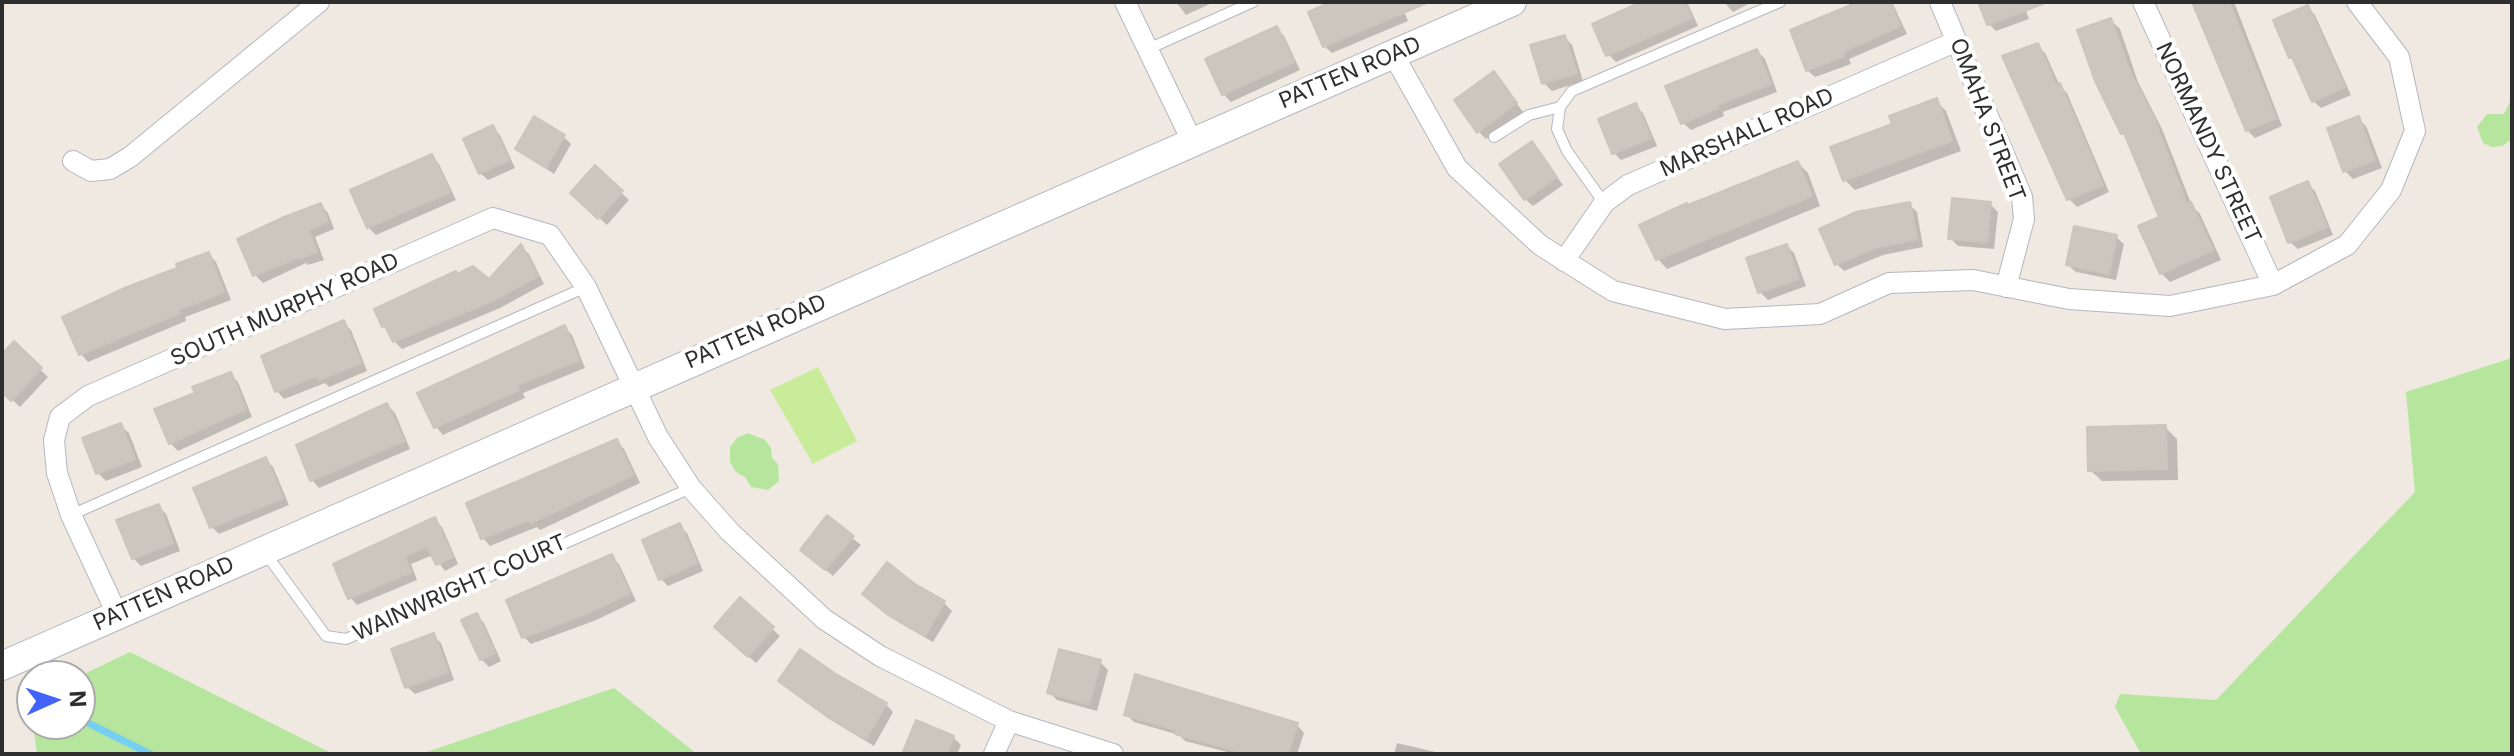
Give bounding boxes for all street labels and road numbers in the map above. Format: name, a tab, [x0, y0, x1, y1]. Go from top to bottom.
street label: PATTEN ROAD	[1275, 31, 1425, 115]
street label: OMAHA STREET	[1944, 35, 2030, 205]
street label: NORMANDY STREET	[2150, 38, 2266, 248]
street label: MARSHALL ROAD	[1656, 83, 1838, 183]
street label: SOUTH MURPHY ROAD	[167, 248, 403, 372]
street label: PATTEN ROAD	[681, 289, 831, 375]
street label: WAINWRIGHT COURT	[349, 529, 571, 647]
street label: PATTEN ROAD	[89, 551, 239, 637]

